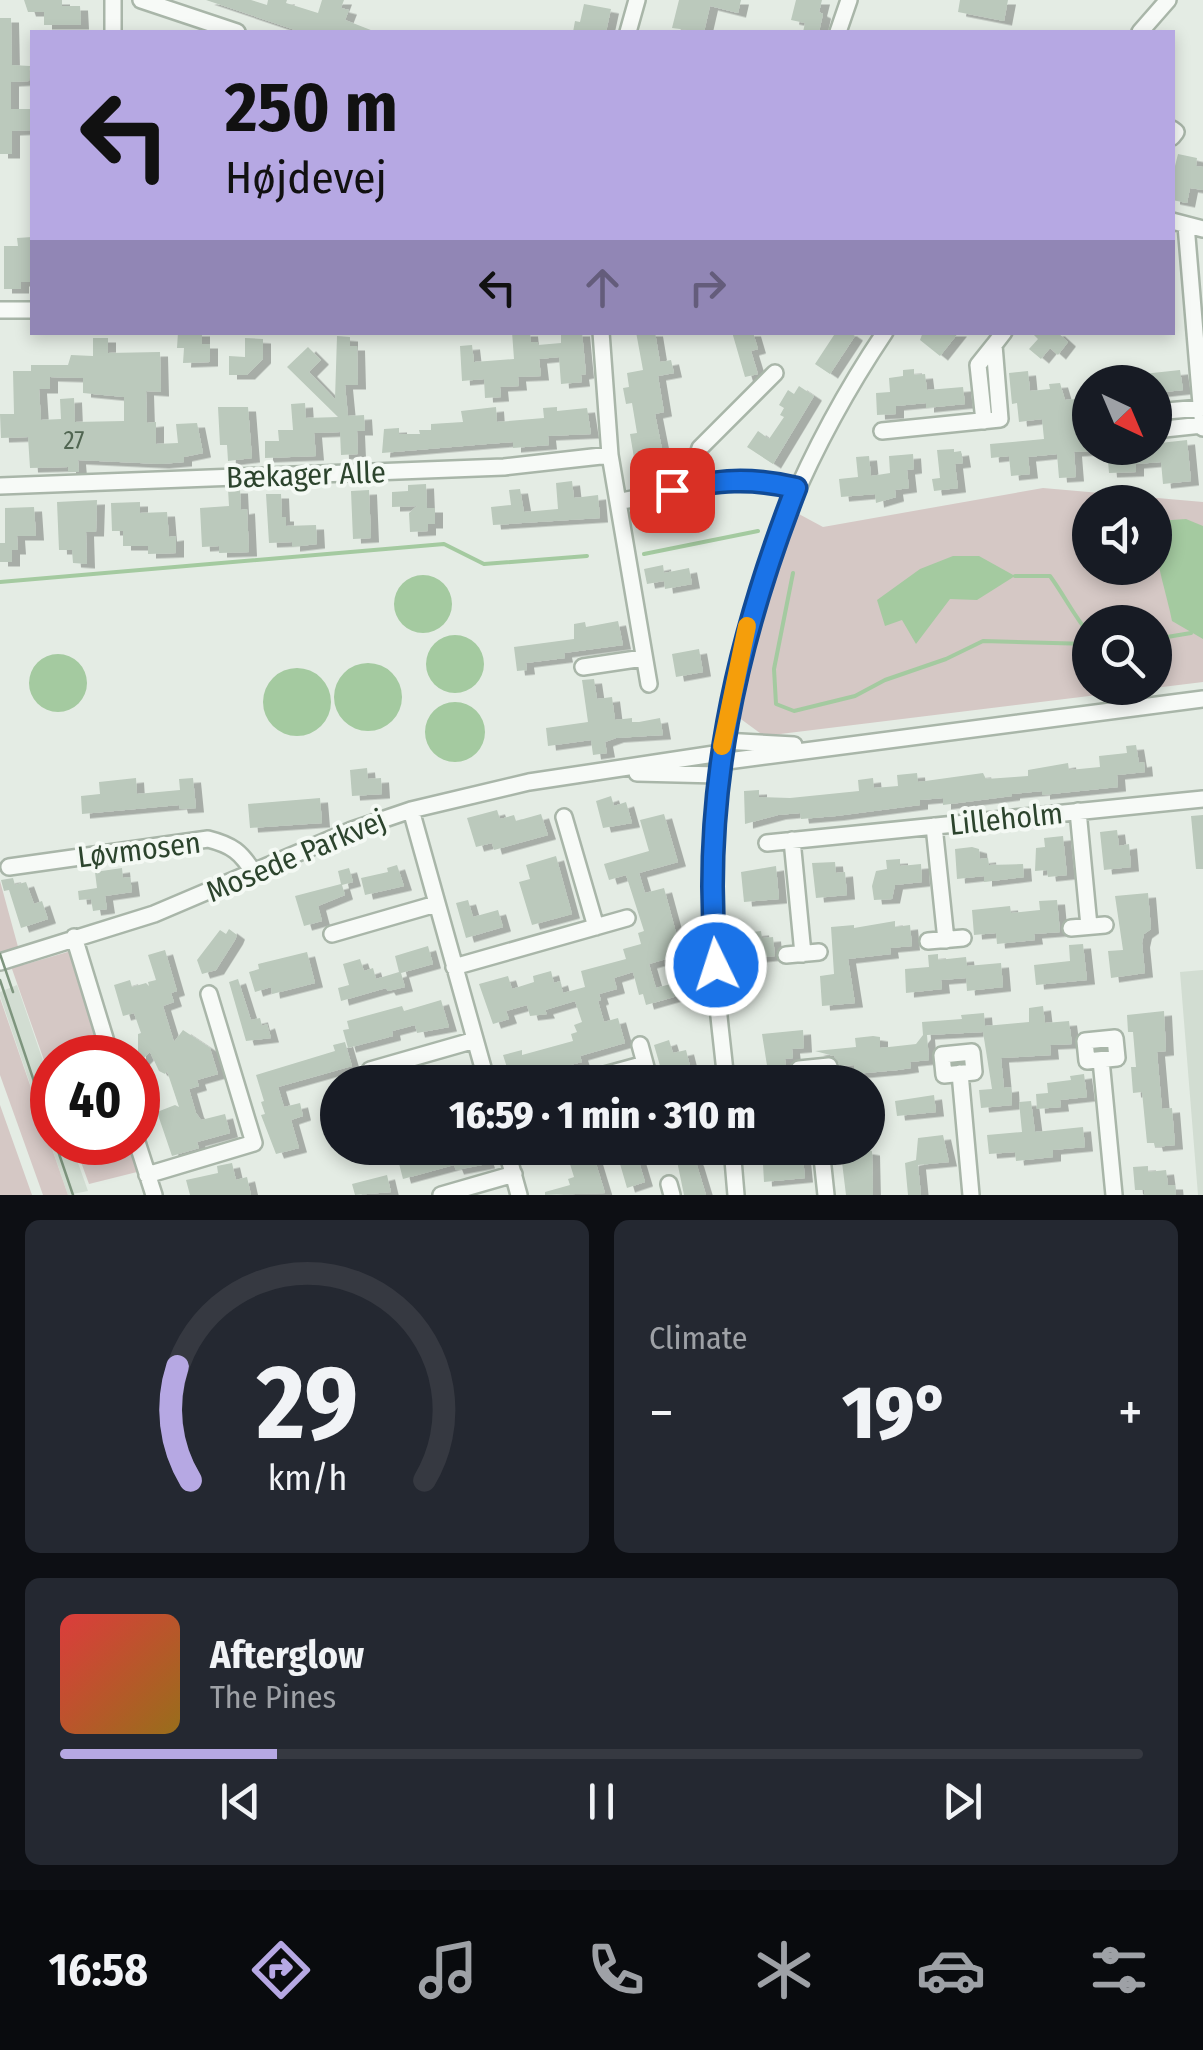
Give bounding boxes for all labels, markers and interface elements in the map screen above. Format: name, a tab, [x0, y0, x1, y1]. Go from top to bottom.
text: 250 m	[225, 66, 398, 150]
icon: left	[60, 70, 190, 200]
text: Højdevej	[225, 151, 387, 205]
icon: left	[470, 260, 525, 315]
icon: ahead	[575, 260, 630, 315]
icon: right	[680, 260, 735, 315]
north arrow	[1072, 365, 1172, 465]
map controls	[1072, 365, 1172, 705]
house number: 27	[64, 426, 84, 456]
pin	[630, 448, 715, 533]
street label: Bækager Alle	[226, 454, 386, 496]
icon: arrive	[645, 463, 700, 518]
button: sound	[1072, 485, 1172, 585]
button: search	[1072, 605, 1172, 705]
street label: Lilleholm	[947, 795, 1065, 843]
street label: Mosede Parkvej	[201, 802, 391, 910]
street label: Løvmosen	[75, 825, 203, 875]
position arrow	[664, 913, 768, 1017]
speed limit sign: 40	[30, 1035, 160, 1165]
text: 16:59 · 1 min · 310 m	[449, 1092, 756, 1138]
text: Climate	[649, 1319, 748, 1357]
text: 29	[255, 1341, 358, 1466]
text: 19°	[842, 1368, 949, 1458]
text: −	[649, 1380, 674, 1446]
text: +	[1118, 1380, 1143, 1446]
text: km/h	[267, 1457, 347, 1499]
text: Afterglow	[210, 1632, 364, 1678]
text: The Pines	[210, 1678, 336, 1716]
icon: previous	[213, 1774, 268, 1829]
icon: pause	[574, 1774, 629, 1829]
icon: next	[935, 1774, 990, 1829]
icon: directions	[246, 1935, 316, 2005]
icon: music	[413, 1935, 483, 2005]
icon: phone	[581, 1935, 651, 2005]
icon: climate	[749, 1935, 819, 2005]
icon: car	[916, 1935, 986, 2005]
icon: filters	[1084, 1935, 1154, 2005]
text: 16:58	[49, 1943, 148, 1997]

